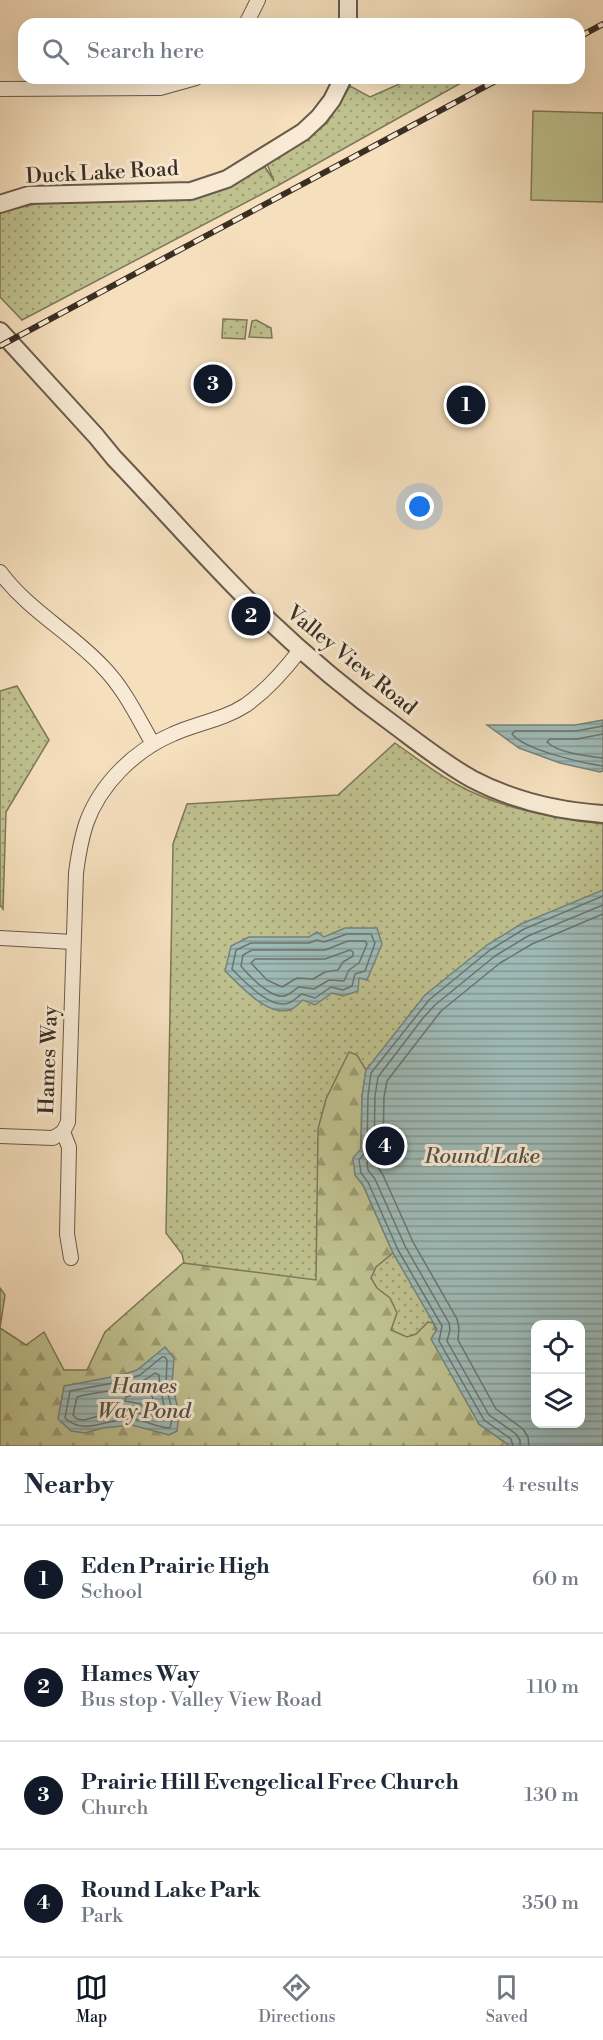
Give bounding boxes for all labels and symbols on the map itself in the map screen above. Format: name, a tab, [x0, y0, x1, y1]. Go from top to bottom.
street label: Duck Lake Road	[25, 156, 179, 190]
pin: 3	[194, 362, 232, 406]
pin: 1	[446, 382, 486, 428]
your location	[405, 492, 434, 521]
pin: 2	[232, 594, 270, 638]
street label: Valley View Road	[280, 600, 422, 721]
street label: Hames Way	[34, 1005, 64, 1115]
pin: 4	[366, 1124, 404, 1168]
water label: Round Lake	[423, 1143, 540, 1170]
water label: Hames Way Pond	[97, 1373, 192, 1425]

